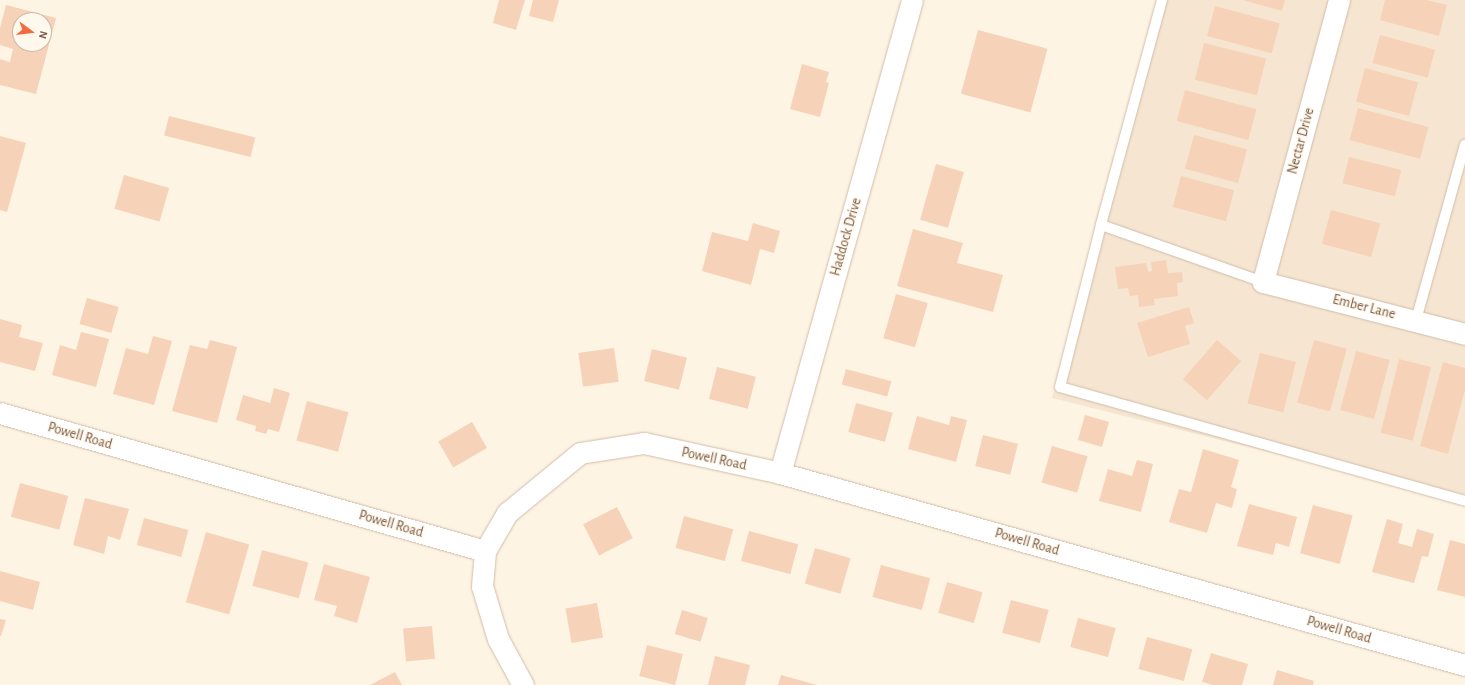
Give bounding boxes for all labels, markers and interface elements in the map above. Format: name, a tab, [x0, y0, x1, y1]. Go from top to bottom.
north arrow	[12, 12, 52, 52]
text: N	[37, 30, 49, 40]
street label: Nectar Drive	[1284, 106, 1318, 176]
street label: Haddock Drive	[827, 196, 865, 278]
street label: Ember Lane	[1331, 291, 1397, 323]
street label: Powell Road	[46, 419, 114, 453]
street label: Powell Road	[680, 444, 748, 474]
street label: Powell Road	[357, 507, 425, 541]
street label: Powell Road	[993, 525, 1061, 559]
street label: Powell Road	[1305, 613, 1373, 647]

